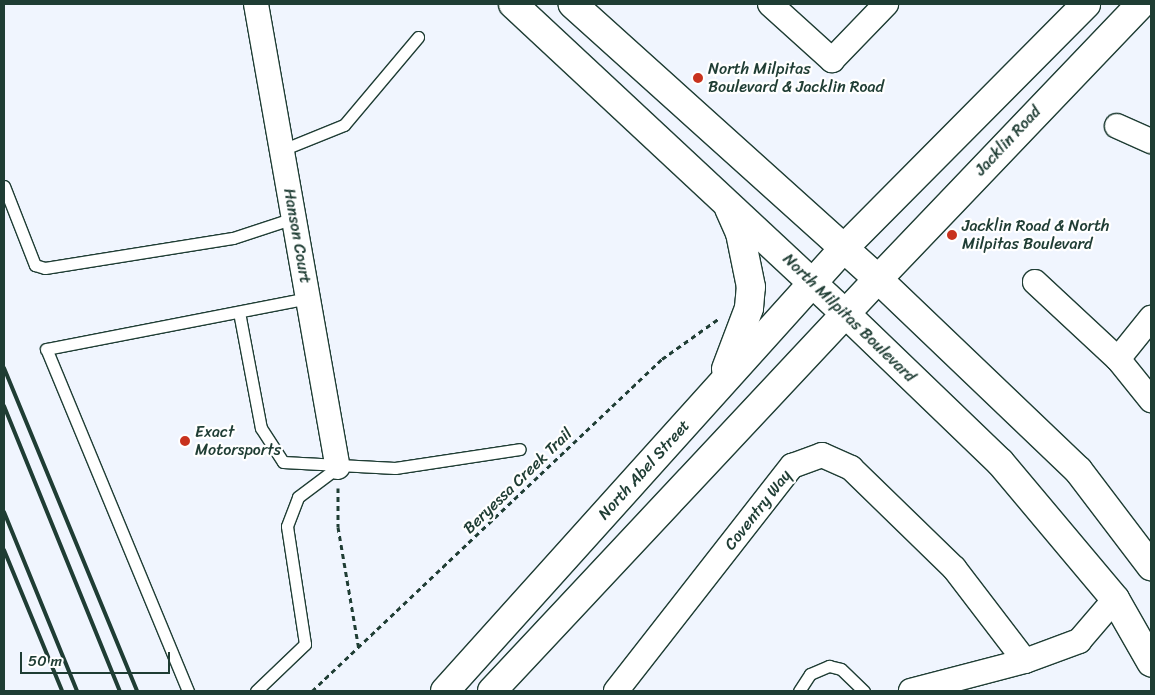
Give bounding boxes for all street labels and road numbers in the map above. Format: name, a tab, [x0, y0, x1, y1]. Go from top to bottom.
street label: Jacklin Road	[971, 102, 1045, 180]
street label: Hanson Court	[279, 187, 315, 285]
street label: North Milpitas Boulevard	[779, 250, 919, 386]
street label: North Abel Street	[594, 416, 694, 524]
street label: Beryessa Creek Trail	[459, 424, 577, 538]
street label: Coventry Way	[721, 466, 795, 554]

